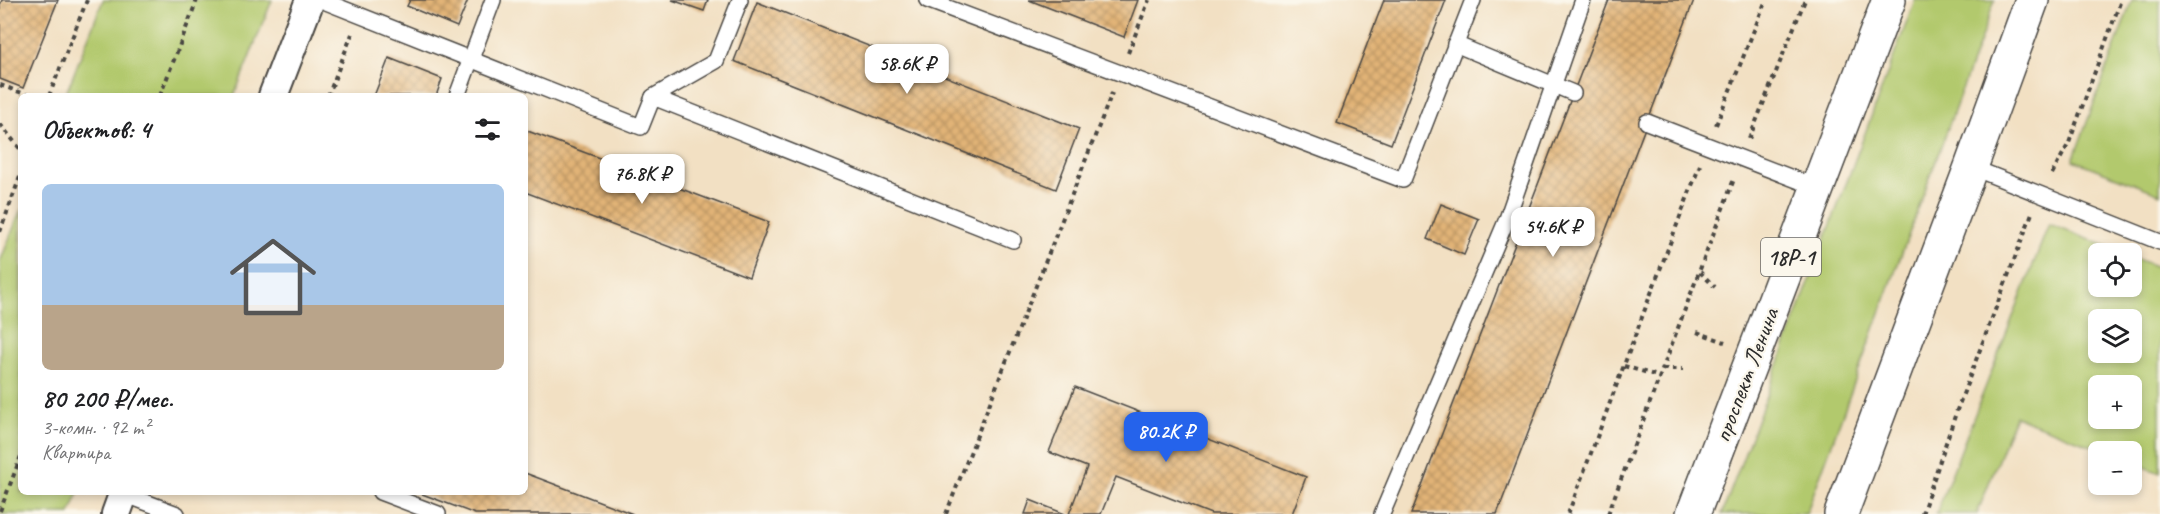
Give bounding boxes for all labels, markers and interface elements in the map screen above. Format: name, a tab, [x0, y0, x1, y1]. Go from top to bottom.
pin: 58.6K ₽	[852, 44, 962, 95]
text: 58.6K ₽	[879, 51, 935, 76]
text: Объектов: 4	[42, 113, 151, 146]
icon: filters	[471, 113, 504, 146]
pin: 76.8K ₽	[587, 154, 697, 205]
text: 76.8K ₽	[614, 161, 670, 186]
pin: 54.6K ₽	[1498, 207, 1608, 258]
text: 54.6K ₽	[1525, 214, 1581, 239]
icon: home	[219, 223, 327, 331]
road number: 18Р-1	[1761, 238, 1821, 276]
map controls	[2088, 243, 2142, 495]
button: locate	[2088, 243, 2142, 297]
street label: проспект Ленина	[1707, 303, 1786, 446]
button: layers	[2088, 309, 2142, 363]
button: +	[2088, 375, 2142, 429]
text: 80 200 ₽/мес.	[42, 382, 173, 415]
pin: 80.2K ₽	[1111, 412, 1221, 463]
text: 3-комн. · 92 m²	[42, 415, 150, 440]
text: 80.2K ₽	[1138, 419, 1194, 444]
text: Квартира	[42, 440, 110, 465]
button: −	[2088, 441, 2142, 495]

